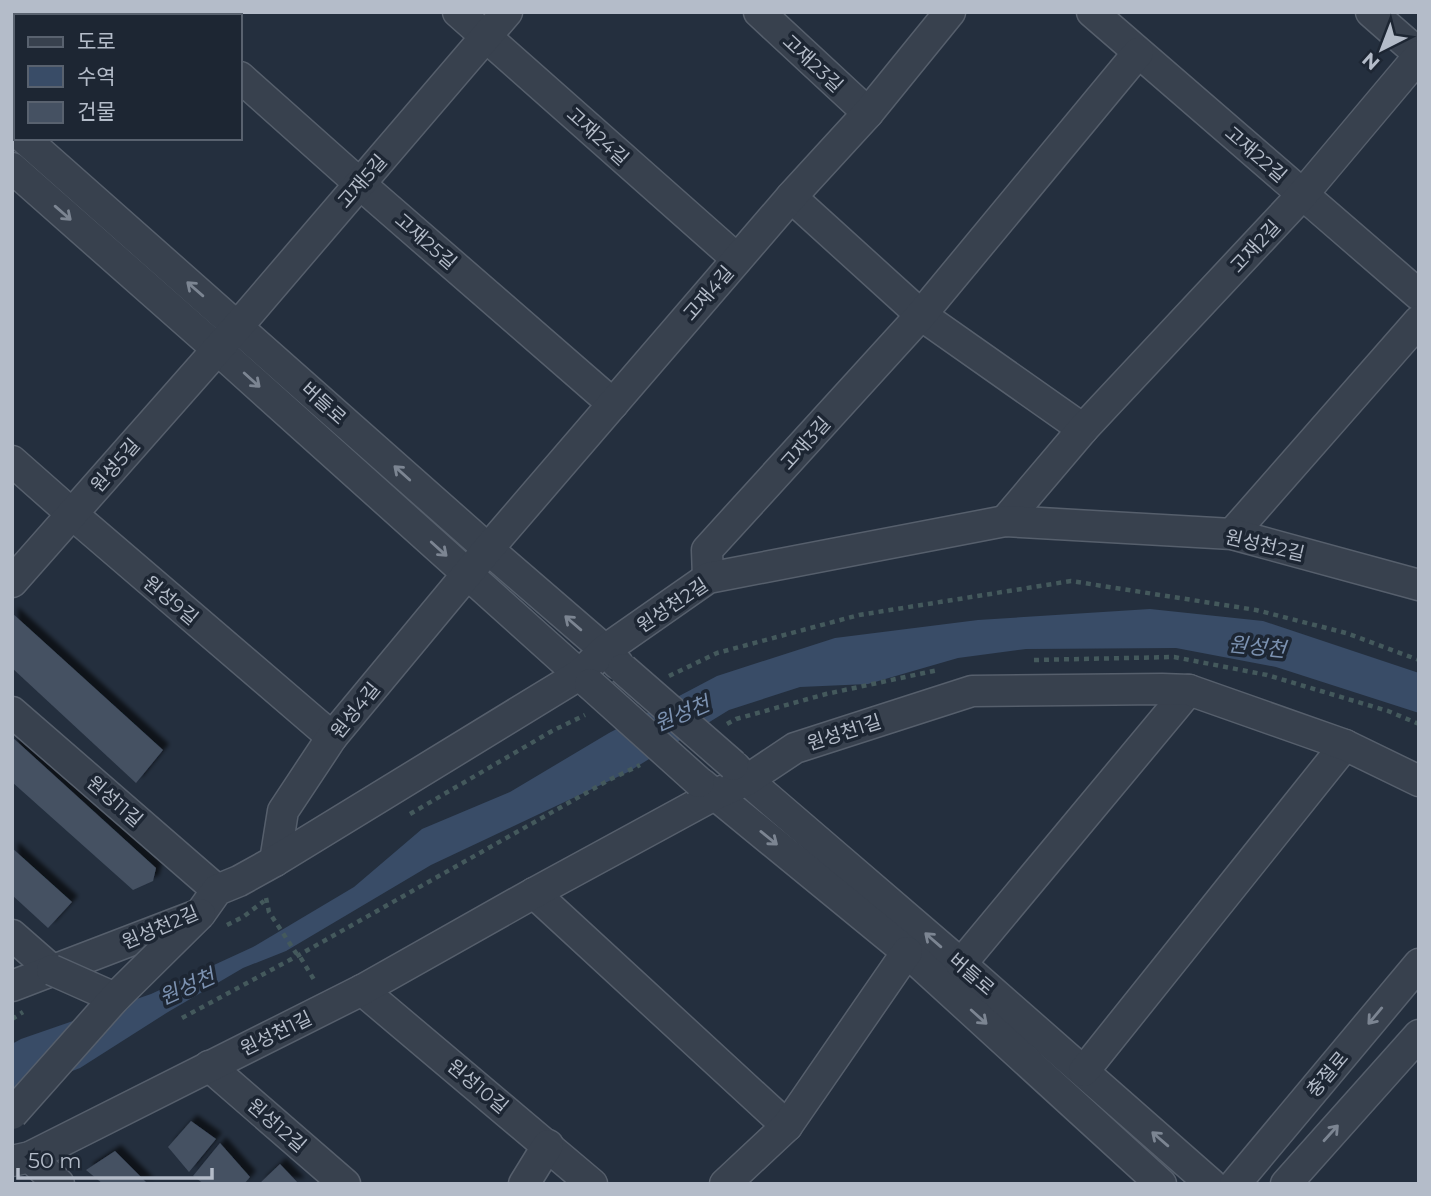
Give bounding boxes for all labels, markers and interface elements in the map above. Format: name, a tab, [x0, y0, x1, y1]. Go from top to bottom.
legend	[14, 14, 242, 140]
north arrow	[1347, 14, 1417, 84]
text: 도로	[77, 29, 116, 54]
street label: 고재23길	[778, 30, 848, 97]
text: N	[1358, 48, 1384, 75]
text: 수역	[77, 64, 116, 89]
text: 건물	[77, 99, 116, 124]
street label: 고재24길	[562, 103, 633, 170]
street label: 고재22길	[1220, 121, 1291, 187]
street label: 고재5길	[333, 150, 392, 213]
one-way arrow	[54, 205, 72, 221]
street label: 고재25길	[390, 208, 461, 274]
street label: 고재2길	[1225, 215, 1285, 277]
street label: 고재4길	[678, 261, 738, 325]
one-way arrow	[187, 281, 205, 297]
one-way arrow	[243, 372, 260, 389]
street label: 버들로	[296, 377, 351, 429]
street label: 고재3길	[776, 412, 835, 474]
street label: 원성5길	[86, 434, 145, 497]
one-way arrow	[394, 464, 411, 481]
street label: 원성천2길	[1223, 525, 1307, 566]
one-way arrow	[430, 541, 448, 557]
street label: 원성9길	[139, 571, 203, 630]
street label: 원성천2길	[632, 573, 712, 638]
one-way arrow	[565, 615, 583, 631]
water label: 원성천	[1227, 631, 1290, 662]
street label: 원성4길	[326, 678, 385, 743]
water label: 원성천	[650, 690, 716, 736]
street label: 원성천1길	[804, 710, 884, 755]
street label: 원성11길	[82, 771, 147, 832]
one-way arrow	[759, 830, 777, 845]
street label: 원성천2길	[119, 901, 202, 954]
one-way arrow	[925, 932, 943, 948]
street label: 버들로	[944, 948, 999, 1000]
water label: 원성천	[155, 962, 221, 1010]
street label: 원성천1길	[237, 1006, 316, 1061]
one-way arrow	[1367, 1007, 1383, 1025]
one-way arrow	[970, 1009, 988, 1025]
street label: 충절로	[1302, 1047, 1353, 1102]
street label: 원성10길	[443, 1054, 513, 1118]
street label: 원성12길	[243, 1094, 311, 1157]
one-way arrow	[1323, 1125, 1340, 1142]
one-way arrow	[1152, 1130, 1169, 1147]
scale bar	[18, 1136, 212, 1180]
text: 50 m	[28, 1148, 82, 1173]

